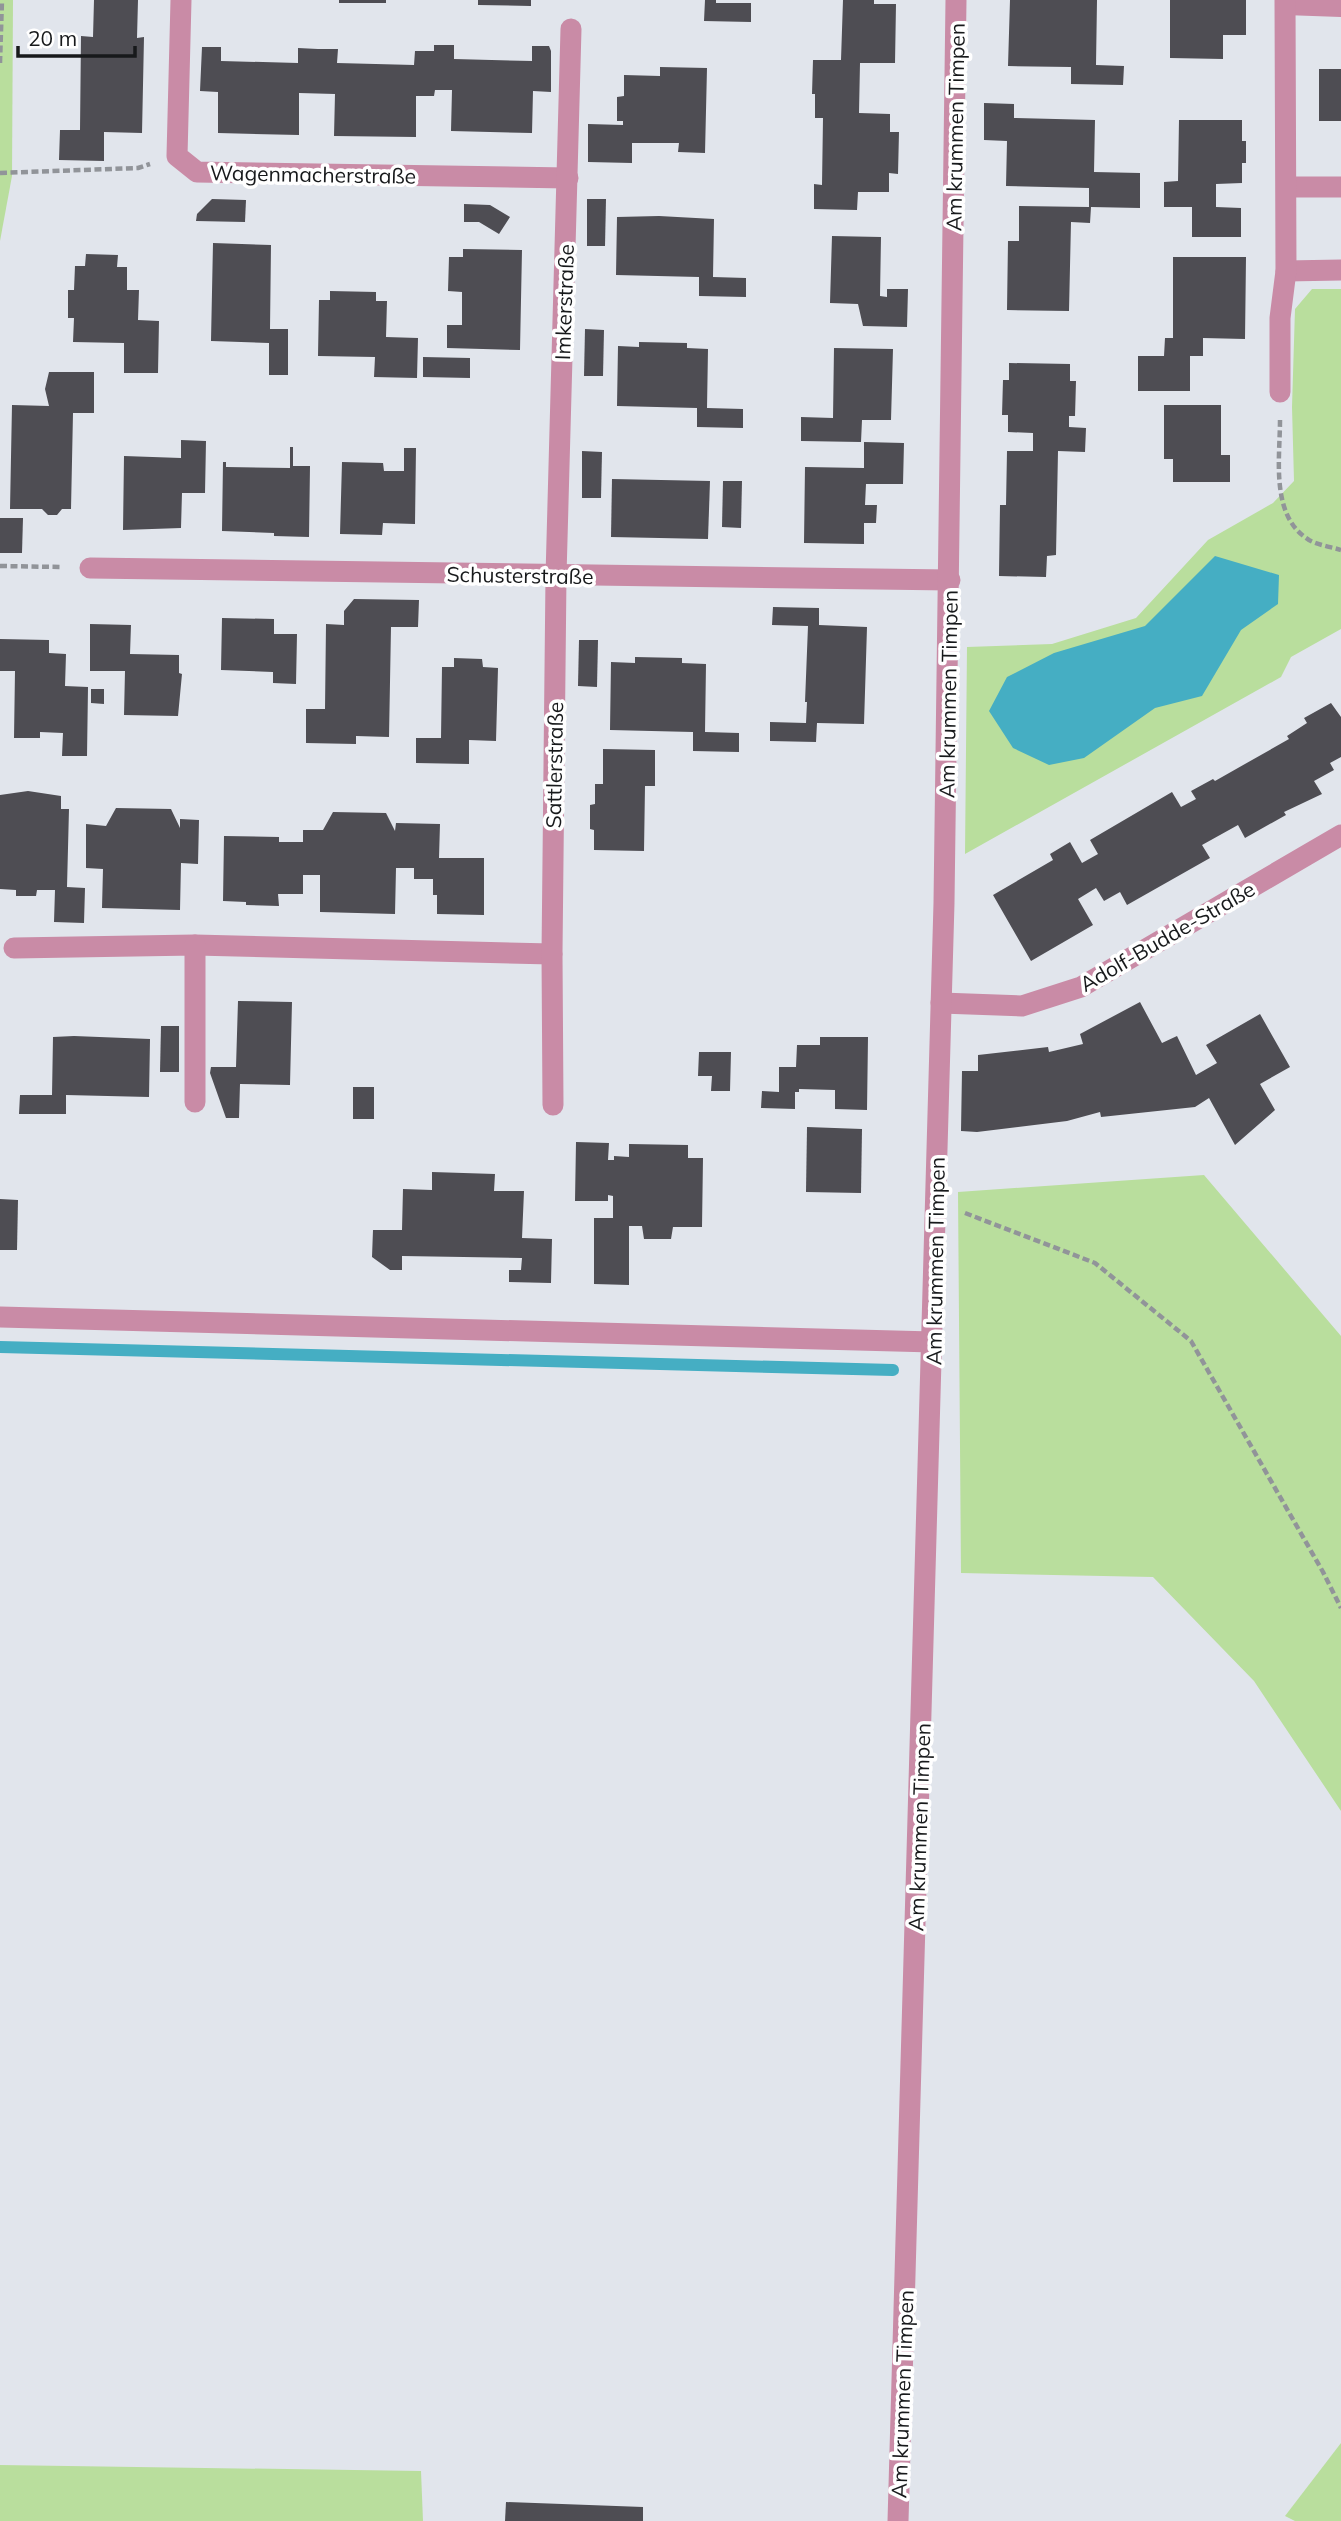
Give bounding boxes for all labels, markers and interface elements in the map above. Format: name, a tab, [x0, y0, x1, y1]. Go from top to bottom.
scale bar	[18, 14, 135, 58]
street label: Am krummen Timpen	[940, 23, 970, 231]
text: 20 m	[28, 25, 77, 51]
street label: Wagenmacherstraße	[210, 159, 416, 189]
street label: Imkerstraße	[549, 244, 579, 360]
street label: Schusterstraße	[446, 561, 594, 589]
street label: Am krummen Timpen	[933, 590, 963, 798]
street label: Sattlerstraße	[540, 701, 568, 829]
street label: Adolf-Budde-Straße	[1075, 875, 1259, 997]
street label: Am krummen Timpen	[920, 1157, 950, 1365]
street label: Am krummen Timpen	[902, 1722, 936, 1932]
street label: Am krummen Timpen	[885, 2289, 919, 2499]

